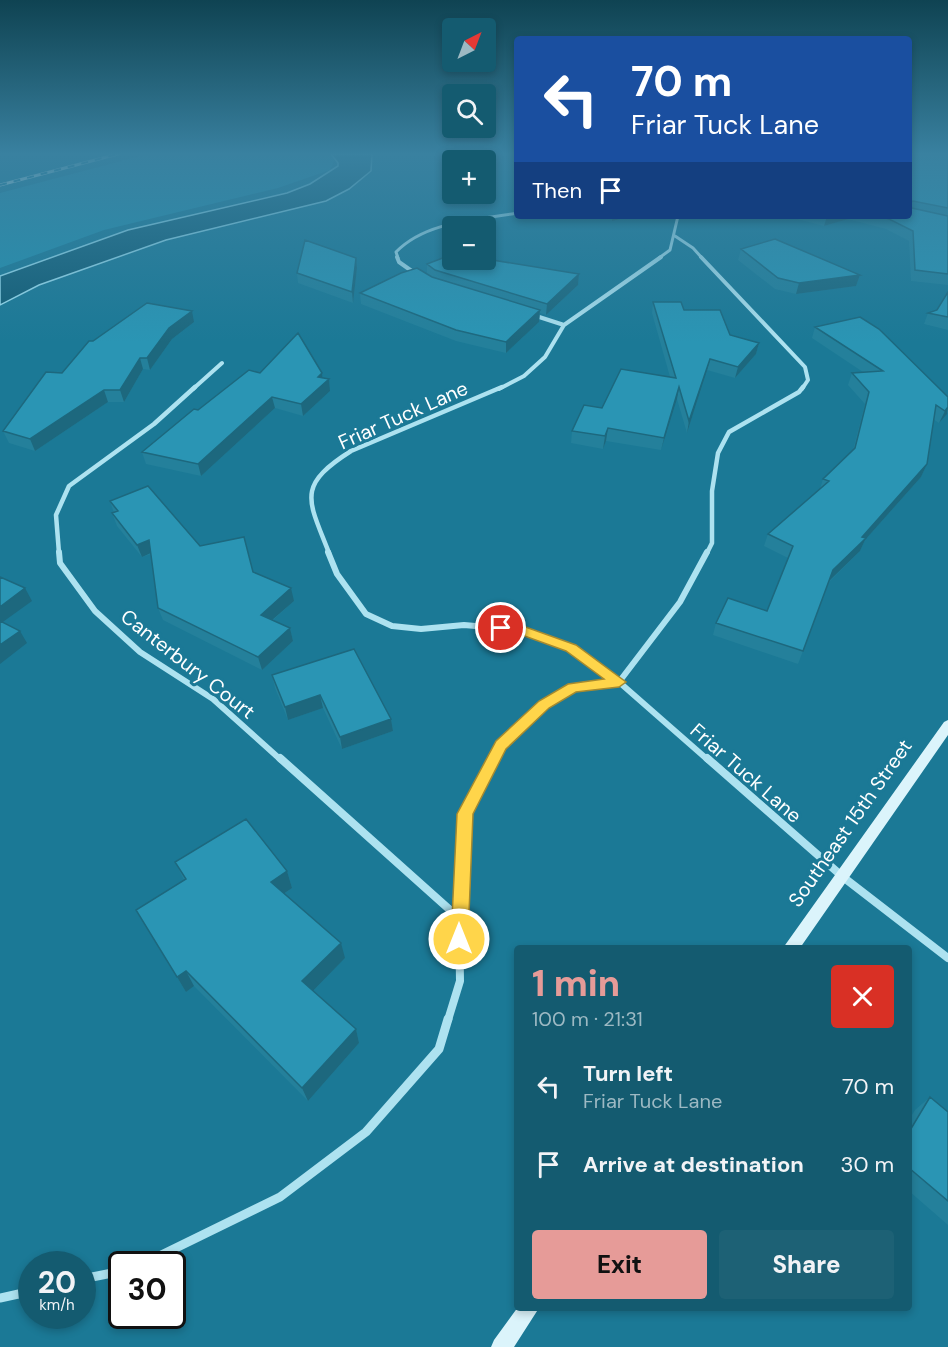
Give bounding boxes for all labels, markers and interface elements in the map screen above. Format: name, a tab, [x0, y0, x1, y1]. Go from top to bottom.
north arrow	[442, 18, 496, 72]
map controls	[442, 18, 496, 270]
text: 70 m	[631, 54, 732, 109]
icon: left	[532, 60, 610, 138]
button: search	[442, 84, 496, 138]
text: Friar Tuck Lane	[631, 107, 819, 142]
button: +	[442, 150, 496, 204]
icon: arrive	[594, 174, 627, 207]
text: Then	[532, 176, 582, 205]
button: −	[442, 216, 496, 270]
street label: Friar Tuck Lane	[334, 375, 472, 455]
pin	[475, 602, 526, 653]
street label: Canterbury Court	[115, 603, 261, 725]
icon: arrive	[484, 611, 517, 644]
street label: Friar Tuck Lane	[685, 718, 807, 828]
street label: Southeast 15th Street	[782, 734, 918, 912]
position arrow	[427, 907, 491, 971]
text: 1 min	[532, 960, 620, 1007]
button: close	[831, 965, 894, 1028]
text: 100 m · 21:31	[532, 1006, 643, 1032]
text: Turn left	[583, 1059, 673, 1088]
icon: left	[532, 1070, 565, 1103]
text: 70 m	[842, 1072, 894, 1101]
text: Friar Tuck Lane	[583, 1088, 722, 1114]
icon: arrive	[532, 1148, 565, 1181]
text: Arrive at destination	[583, 1150, 804, 1179]
text: 30 m	[840, 1150, 894, 1179]
button: Exit	[532, 1230, 707, 1299]
button: Share	[719, 1230, 894, 1299]
speed limit sign: 30	[108, 1251, 186, 1329]
text: 20	[38, 1263, 76, 1302]
text: km/h	[39, 1295, 75, 1315]

